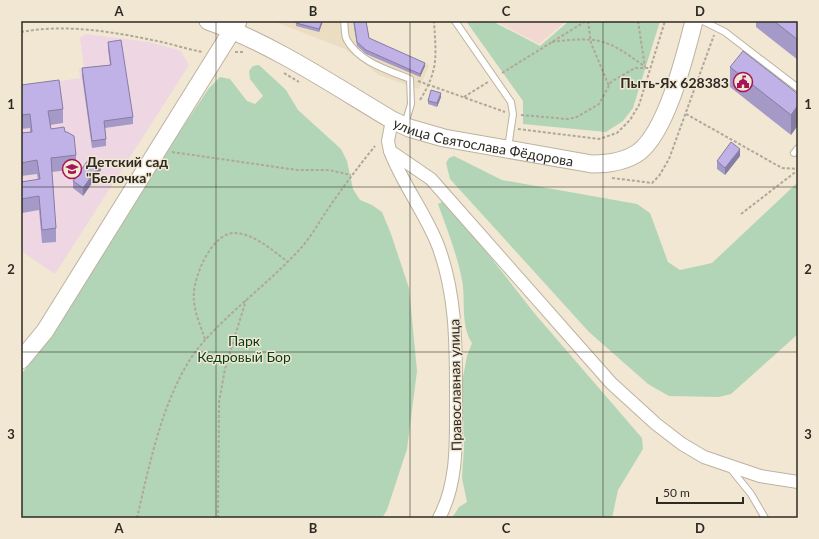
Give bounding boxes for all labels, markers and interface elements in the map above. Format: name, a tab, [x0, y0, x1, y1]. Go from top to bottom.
text: A	[113, 3, 124, 19]
text: B	[309, 3, 318, 19]
text: C	[502, 3, 511, 19]
text: D	[695, 3, 705, 19]
public building icon: Пыть-Ях 628383	[732, 71, 754, 93]
place label: Пыть-Ях 628383	[620, 74, 729, 91]
text: 1	[7, 96, 15, 112]
text: 1	[804, 96, 812, 112]
street label: улица Святослава Фёдорова	[391, 114, 575, 169]
place label: Детский сад "Белочка"	[86, 153, 168, 186]
school or university icon: Детский сад "Белочка"	[61, 158, 83, 180]
text: 2	[7, 261, 15, 277]
text: 2	[804, 261, 812, 277]
street label: Православная улица	[445, 319, 465, 451]
park label: Парк Кедровый Бор	[197, 332, 291, 365]
text: 3	[7, 426, 15, 442]
text: 3	[804, 426, 812, 442]
scale bar	[657, 479, 743, 505]
text: 50 m	[663, 485, 690, 500]
text: A	[113, 520, 124, 536]
text: B	[309, 520, 318, 536]
text: C	[502, 520, 511, 536]
text: D	[695, 520, 705, 536]

